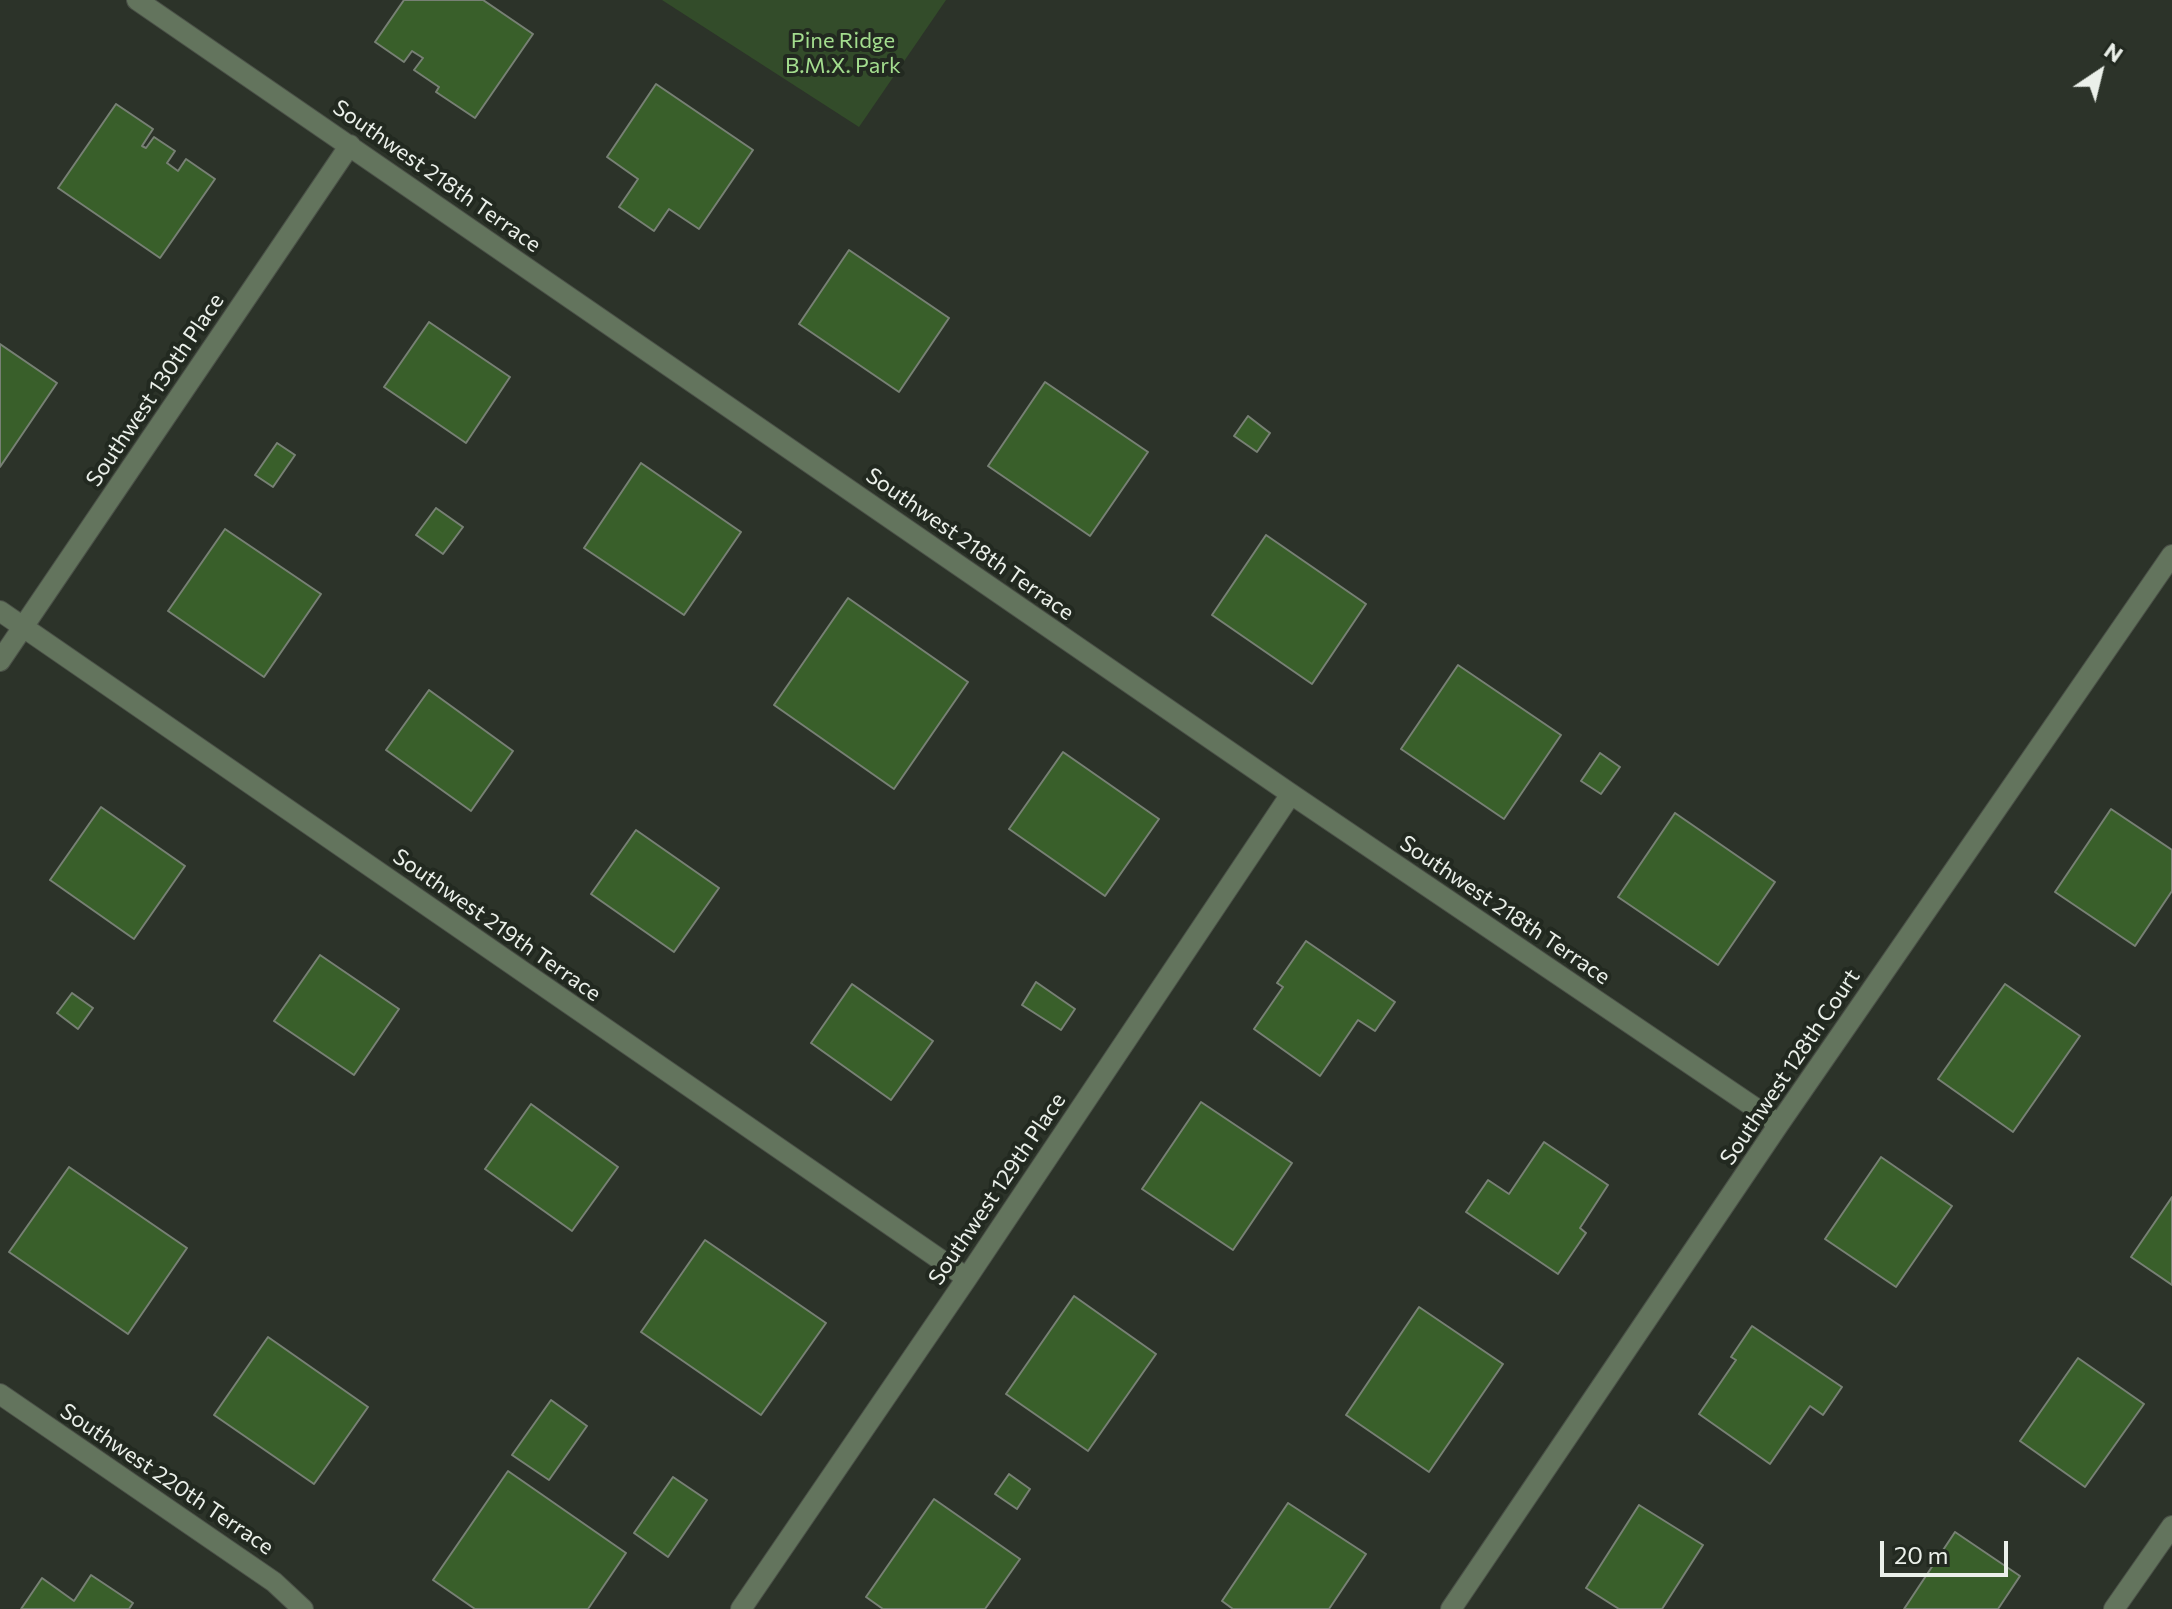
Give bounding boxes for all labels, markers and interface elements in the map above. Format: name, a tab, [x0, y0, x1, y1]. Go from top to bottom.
park label: Pine Ridge B.M.X. Park	[785, 28, 901, 80]
north arrow	[2060, 32, 2140, 112]
text: N	[2100, 36, 2129, 68]
street label: Southwest 218th Terrace	[328, 94, 546, 258]
street label: Southwest 130th Place	[81, 288, 229, 492]
street label: Southwest 218th Terrace	[861, 462, 1079, 626]
street label: Southwest 218th Terrace	[1395, 830, 1615, 990]
street label: Southwest 219th Terrace	[388, 843, 606, 1007]
street label: Southwest 128th Court	[1715, 964, 1865, 1170]
street label: Southwest 129th Place	[923, 1088, 1071, 1290]
street label: Southwest 220th Terrace	[55, 1398, 279, 1560]
scale bar	[1884, 1525, 2012, 1575]
text: 20 m	[1894, 1540, 1948, 1569]

